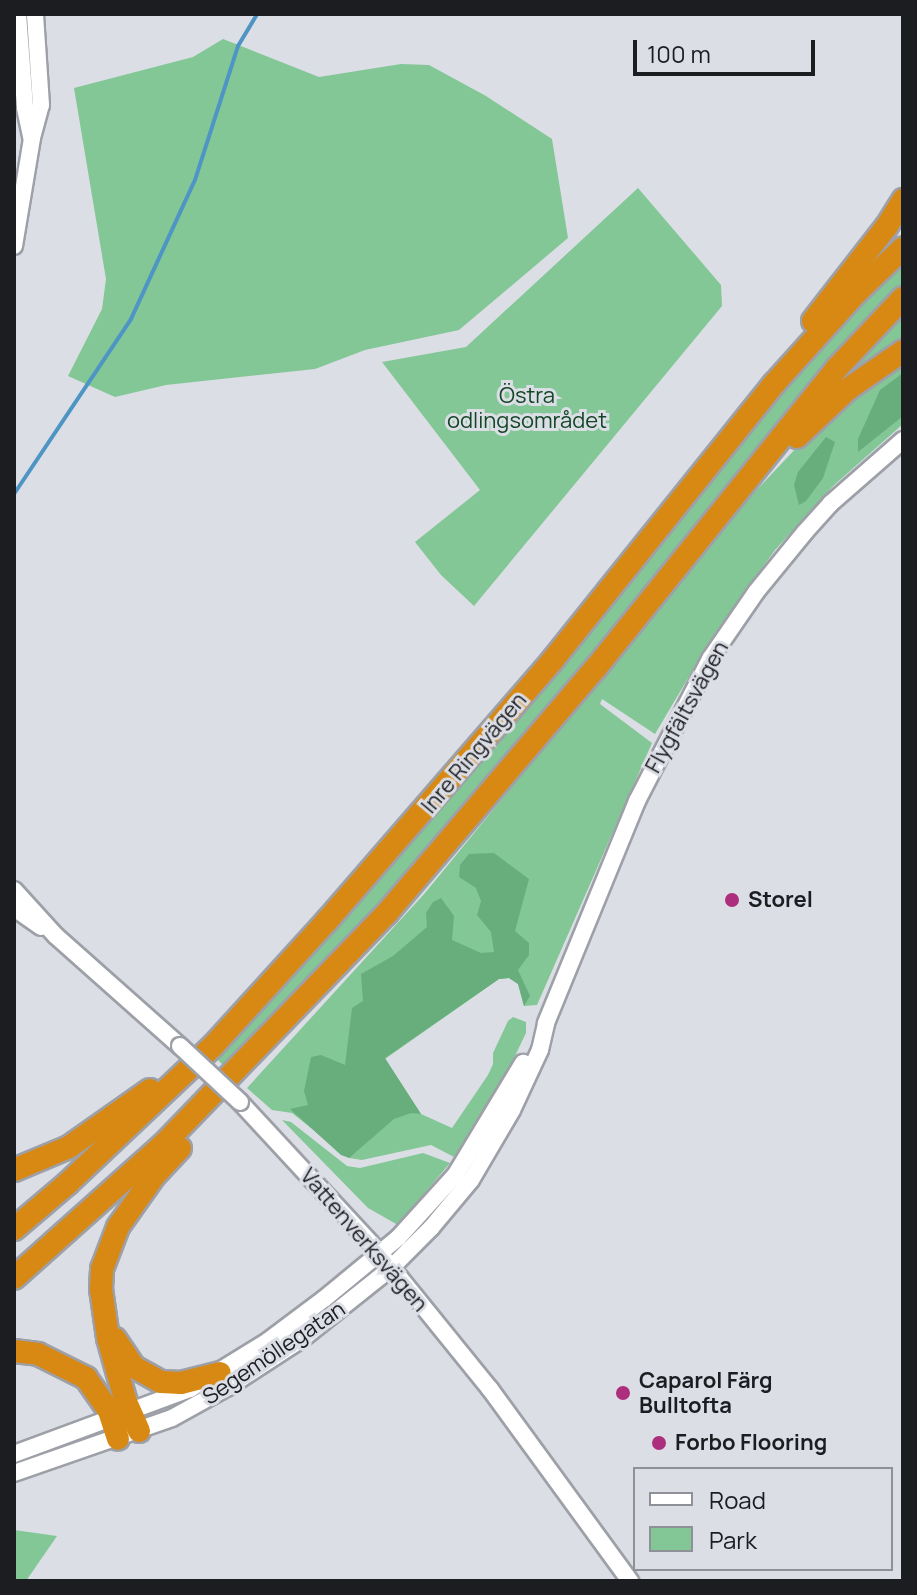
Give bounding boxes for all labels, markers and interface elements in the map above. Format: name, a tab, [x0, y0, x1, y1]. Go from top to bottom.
scale bar	[637, 24, 819, 74]
text: 100 m	[647, 37, 711, 70]
park label: Östra odlingsområdet	[447, 382, 607, 434]
street label: Flygfältsvägen	[640, 636, 734, 778]
street label: Inre Ringvägen	[416, 687, 532, 819]
place label: Storel	[748, 887, 813, 913]
marker: Storel	[723, 891, 741, 909]
street label: Vattenverksvägen	[295, 1163, 433, 1317]
street label: Segemöllegatan	[198, 1296, 350, 1410]
place label: Caparol Färg Bulltofta	[639, 1367, 773, 1418]
marker: Caparol Färg Bulltofta	[614, 1384, 632, 1402]
place label: Forbo Flooring	[675, 1430, 827, 1456]
marker: Forbo Flooring	[650, 1434, 668, 1452]
legend	[633, 1467, 893, 1571]
text: Road	[709, 1483, 766, 1516]
text: Park	[709, 1523, 757, 1556]

